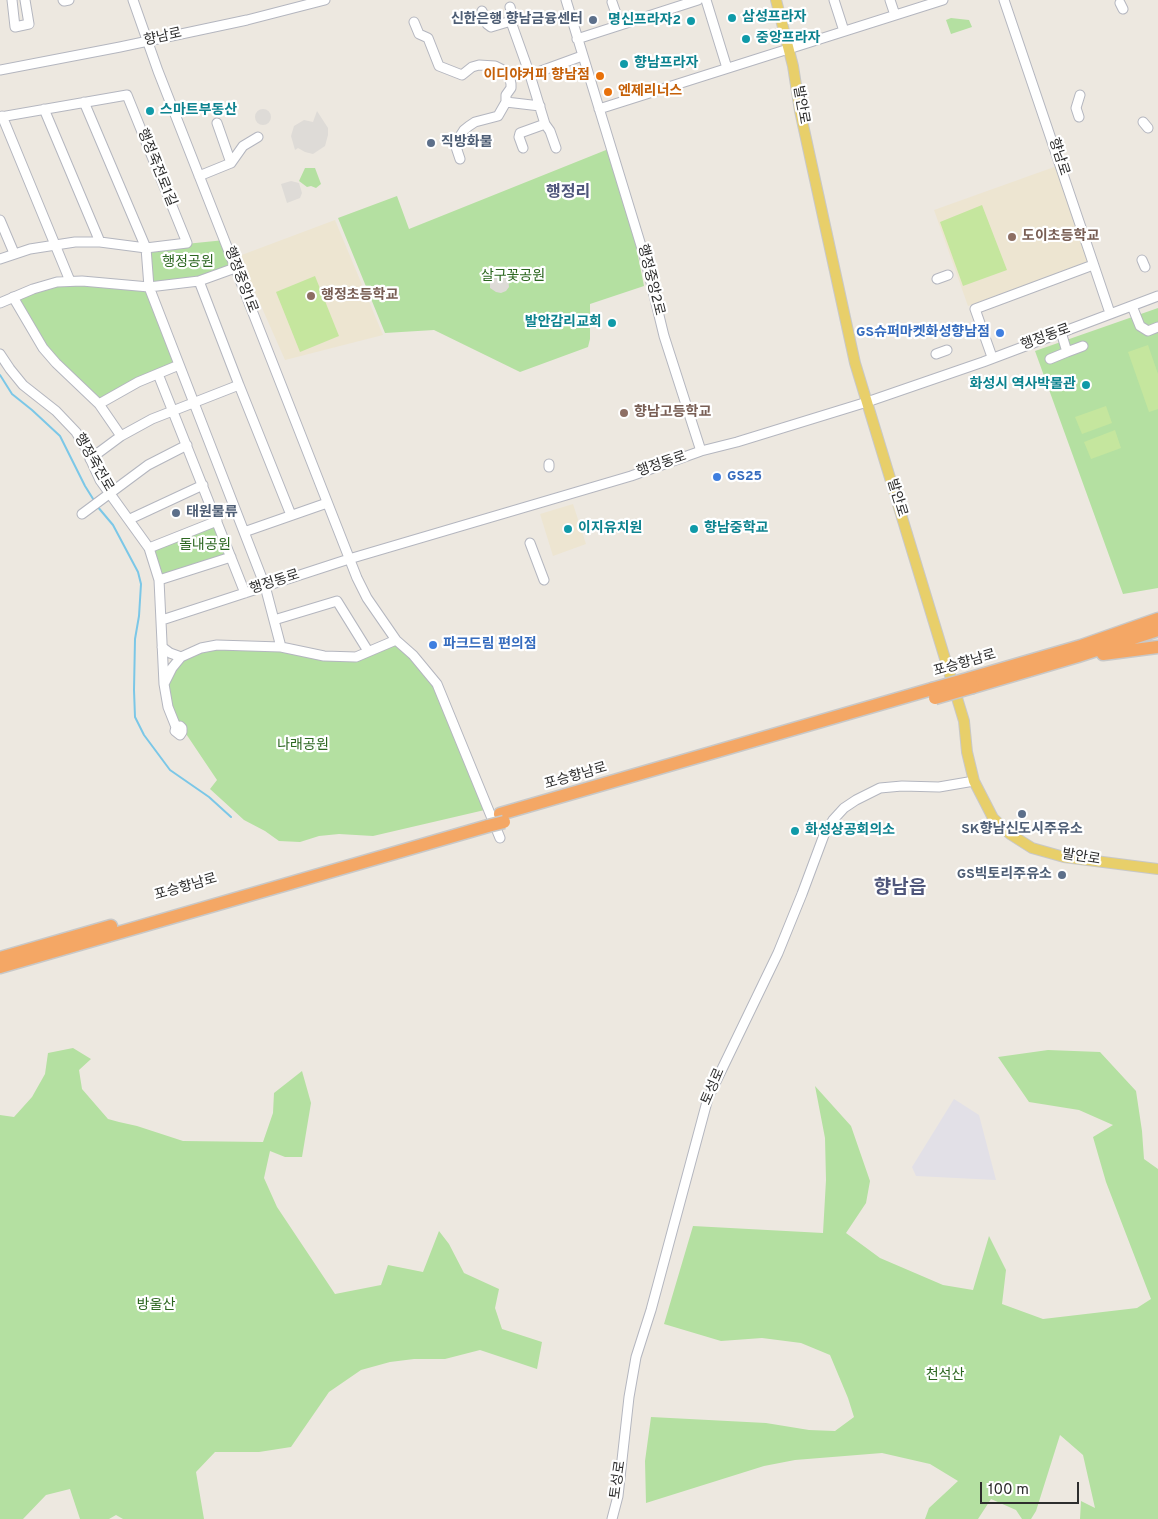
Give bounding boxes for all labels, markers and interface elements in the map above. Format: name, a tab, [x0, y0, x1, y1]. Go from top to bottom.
place label: 삼성프라자	[742, 10, 806, 26]
place label: 신한은행 향남금융센터	[451, 12, 583, 28]
marker: 삼성프라자	[726, 12, 738, 24]
place label: 명신프라자2	[608, 13, 681, 29]
marker: 신한은행 향남금융센터	[587, 14, 599, 26]
marker: 명신프라자2	[685, 15, 697, 27]
street label: 향남로	[142, 26, 184, 50]
place label: 중앙프라자	[756, 31, 820, 47]
marker: 중앙프라자	[740, 33, 752, 45]
place label: 향남프라자	[634, 56, 698, 72]
marker: 향남프라자	[618, 58, 630, 70]
place label: 이디야커피 향남점	[483, 68, 590, 84]
marker: 이디야커피 향남점	[594, 70, 606, 82]
place label: 엔제리너스	[618, 84, 682, 100]
street label: 발안로	[788, 85, 812, 125]
marker: 엔제리너스	[602, 86, 614, 98]
place label: 스마트부동산	[160, 103, 237, 119]
marker: 스마트부동산	[144, 105, 156, 117]
street label: 행정죽전로1길	[133, 127, 179, 209]
place label: 직방화물	[441, 135, 493, 151]
street label: 향남로	[1044, 136, 1072, 178]
marker: 직방화물	[425, 137, 437, 149]
district label: 행정리	[546, 184, 590, 204]
place label: 도이초등학교	[1022, 229, 1099, 245]
marker: 도이초등학교	[1006, 231, 1018, 243]
street label: 행정중앙2로	[633, 243, 667, 317]
street label: 행정중앙1로	[220, 244, 260, 316]
park label: 행정공원	[162, 255, 214, 271]
park label: 살구꽃공원	[481, 269, 545, 285]
place label: 행정초등학교	[321, 288, 398, 304]
marker: 행정초등학교	[305, 290, 317, 302]
place label: 발안감리교회	[525, 315, 602, 331]
marker: 발안감리교회	[606, 317, 618, 329]
street label: 행정동로	[1019, 321, 1073, 355]
place label: GS슈퍼마켓화성향남점	[856, 325, 990, 341]
marker: GS슈퍼마켓화성향남점	[994, 327, 1006, 339]
place label: 화성시 역사박물관	[969, 377, 1076, 393]
marker: 화성시 역사박물관	[1080, 379, 1092, 391]
place label: 향남고등학교	[634, 405, 711, 421]
marker: 향남고등학교	[618, 407, 630, 419]
street label: 행정죽전로	[70, 431, 116, 495]
street label: 행정동로	[635, 449, 689, 481]
place label: GS25	[727, 469, 762, 485]
marker: GS25	[711, 471, 723, 483]
street label: 발안로	[882, 477, 910, 519]
place label: 태원물류	[186, 505, 238, 521]
marker: 태원물류	[170, 507, 182, 519]
place label: 이지유치원	[578, 521, 642, 537]
place label: 향남중학교	[704, 521, 768, 537]
marker: 이지유치원	[562, 523, 574, 535]
marker: 향남중학교	[688, 523, 700, 535]
park label: 돌내공원	[179, 538, 231, 554]
street label: 행정동로	[248, 567, 302, 599]
place label: 파크드림 편의점	[443, 637, 537, 653]
marker: 파크드림 편의점	[427, 639, 439, 651]
street label: 포승향남로	[932, 647, 998, 681]
park label: 나래공원	[277, 738, 329, 754]
street label: 포승향남로	[543, 760, 609, 794]
marker: SK향남신도시주유소	[1016, 808, 1028, 820]
place label: SK향남신도시주유소	[961, 822, 1083, 838]
place label: 화성상공회의소	[805, 823, 895, 839]
marker: 화성상공회의소	[789, 825, 801, 837]
street label: 발안로	[1061, 847, 1101, 869]
place label: GS빅토리주유소	[957, 867, 1052, 883]
marker: GS빅토리주유소	[1056, 869, 1068, 881]
street label: 포승향남로	[153, 871, 219, 905]
district label: 향남읍	[874, 878, 926, 900]
street label: 토성로	[699, 1066, 729, 1108]
park label: 방울산	[137, 1298, 175, 1314]
park label: 천석산	[926, 1368, 964, 1384]
street label: 토성로	[608, 1460, 630, 1500]
scale bar	[983, 1472, 1082, 1504]
text: 100 m	[988, 1481, 1029, 1500]

